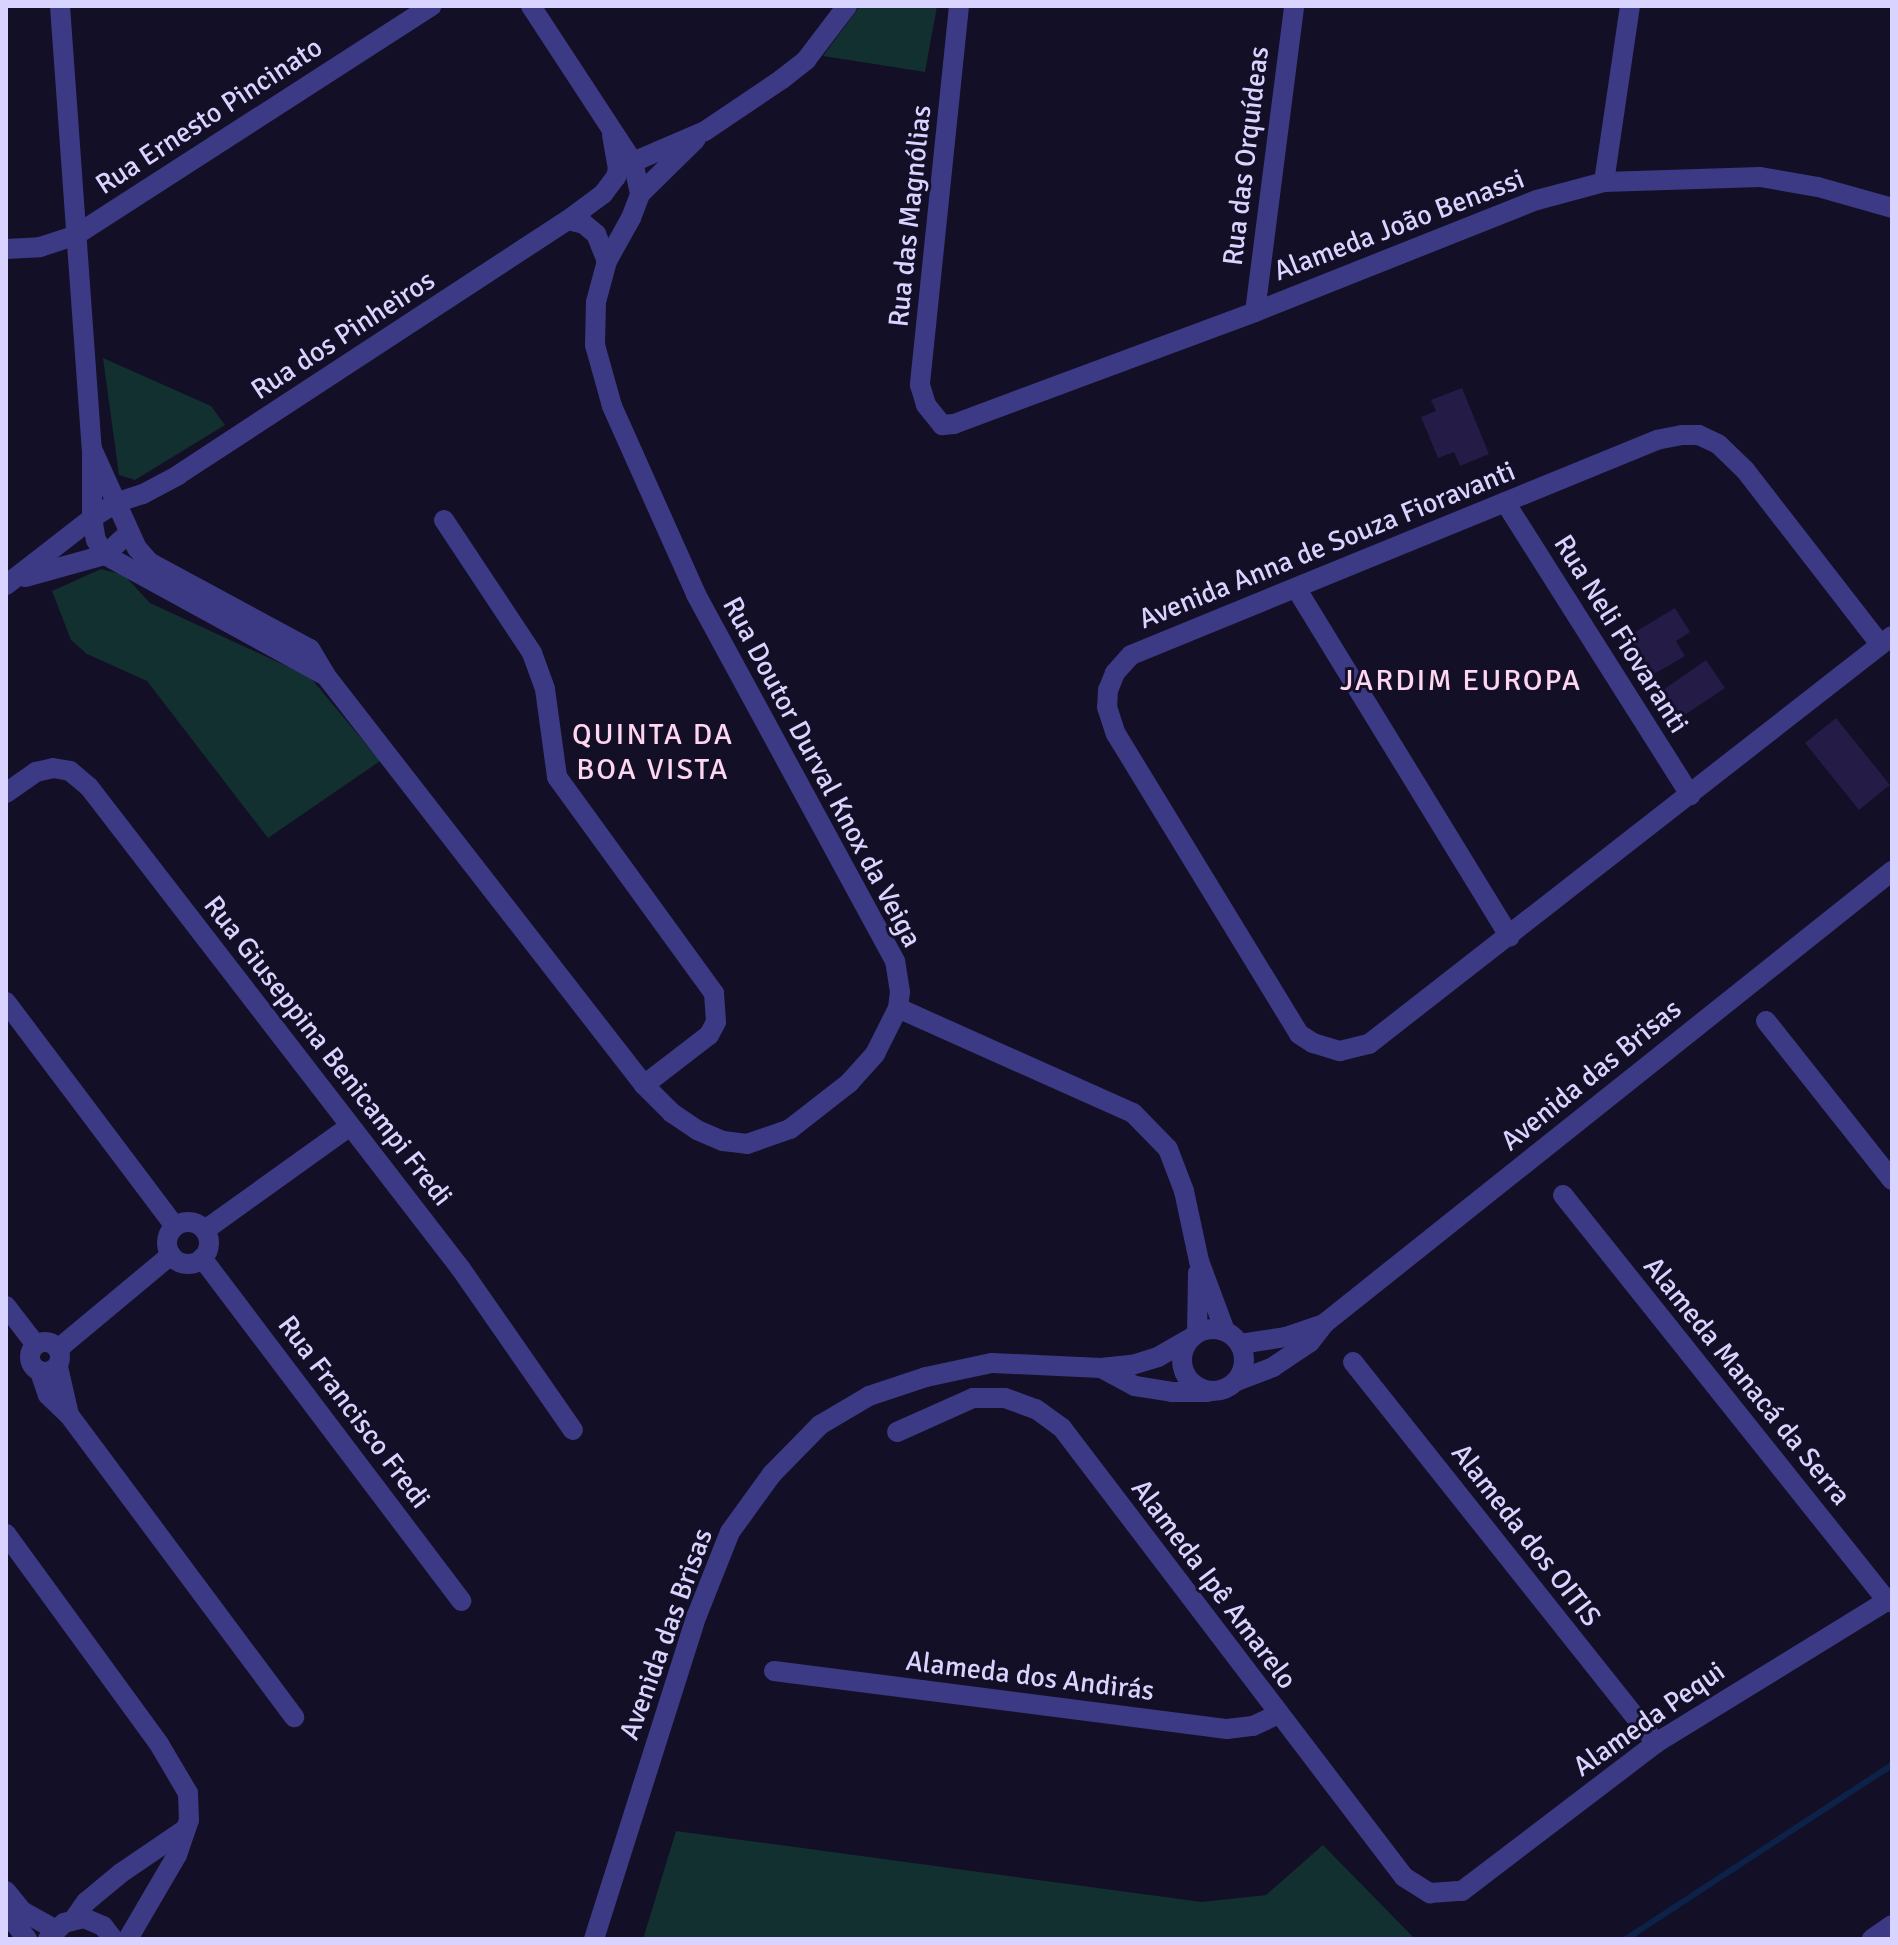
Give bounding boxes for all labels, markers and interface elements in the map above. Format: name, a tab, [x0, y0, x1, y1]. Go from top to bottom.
street label: Rua Ernesto Pincinato	[90, 30, 328, 202]
street label: Rua das Orquídeas	[1216, 44, 1276, 268]
street label: Rua das Magnólias	[882, 103, 938, 329]
street label: Alameda João Benassi	[1269, 162, 1529, 288]
street label: Rua dos Pinheiros	[245, 263, 441, 407]
street label: Avenida Anna de Souza Fioravanti	[1134, 454, 1520, 636]
street label: Rua Neli Fiovaranti	[1547, 529, 1695, 739]
street label: Rua Doutor Durval Knox da Veiga	[715, 591, 929, 953]
district label: JARDIM EUROPA	[1340, 663, 1582, 699]
district label: QUINTA DA BOA VISTA	[572, 717, 734, 788]
street label: Rua Giuseppina Benicampi Fredi	[197, 889, 459, 1213]
street label: Avenida das Brisas	[1494, 992, 1688, 1158]
street label: Alameda Manacá da Serra	[1636, 1250, 1858, 1512]
street label: Rua Francisco Fredi	[271, 1309, 437, 1515]
street label: Alameda dos OITIS	[1444, 1437, 1608, 1633]
street label: Alameda Ipê Amarelo	[1124, 1472, 1304, 1696]
street label: Avenida das Brisas	[612, 1524, 720, 1744]
street label: Alameda dos Andirás	[904, 1644, 1156, 1708]
street label: Alameda Pequi	[1567, 1654, 1731, 1784]

